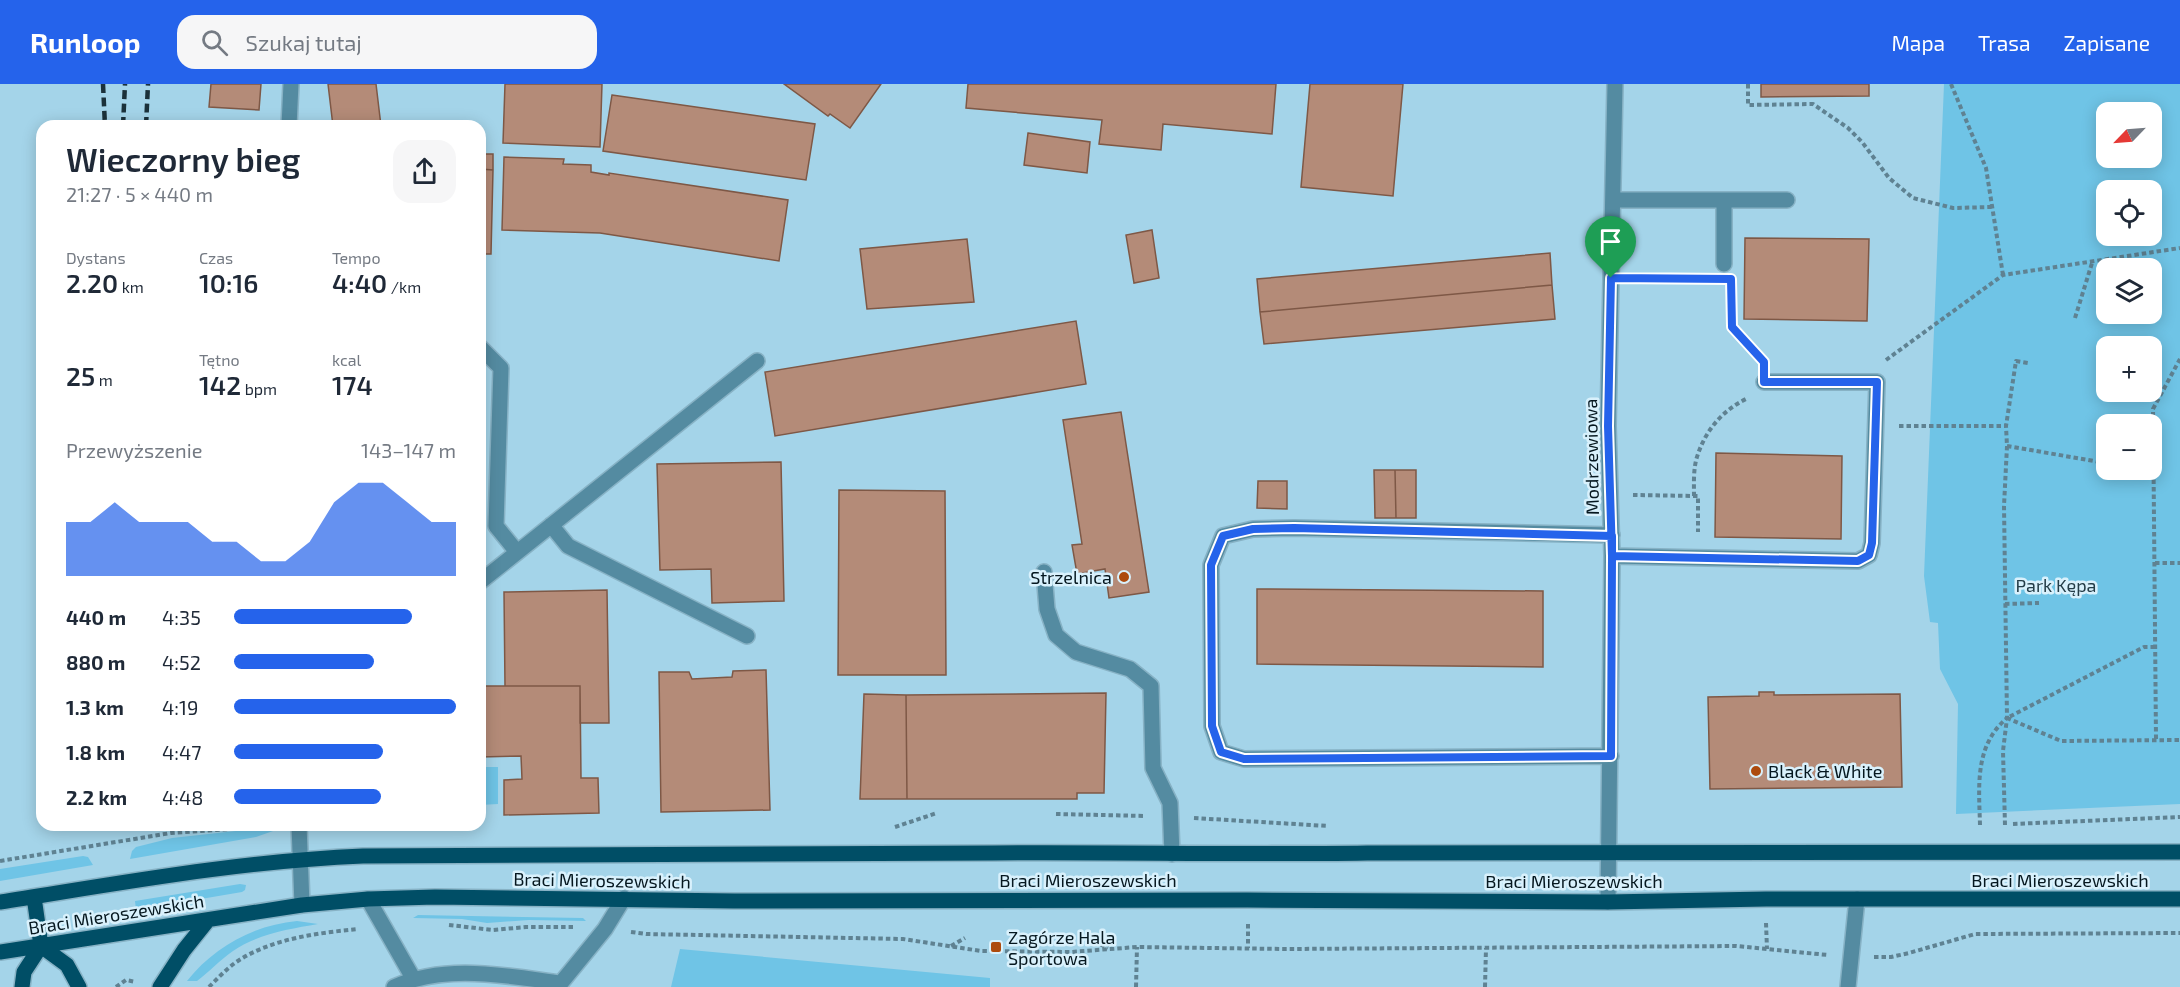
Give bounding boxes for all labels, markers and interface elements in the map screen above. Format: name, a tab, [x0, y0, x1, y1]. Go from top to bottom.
search box	[177, 15, 597, 69]
text: Runloop	[30, 25, 141, 59]
icon: search	[198, 26, 231, 59]
text: Szukaj tutaj	[246, 29, 362, 55]
text: Mapa	[1891, 30, 1945, 55]
text: Trasa	[1978, 30, 2031, 55]
text: Zapisane	[2064, 30, 2150, 55]
north arrow	[2096, 102, 2162, 168]
map controls	[2096, 102, 2162, 480]
text: Wieczorny bieg	[66, 139, 300, 179]
button: share	[393, 140, 456, 203]
button: locate	[2096, 180, 2162, 246]
text: 21:27 · 5 × 440 m	[66, 182, 213, 206]
pin	[1585, 216, 1636, 278]
icon: arrive	[1594, 225, 1627, 258]
text: Dystans	[66, 248, 126, 267]
text: Czas	[199, 248, 233, 267]
text: Tempo	[332, 248, 380, 267]
button: layers	[2096, 258, 2162, 324]
text: 2.20	[66, 267, 118, 298]
text: 10:16	[199, 267, 258, 298]
text: 4:40	[332, 267, 387, 298]
text: km	[118, 277, 144, 296]
text: /km	[387, 277, 421, 296]
button: +	[2096, 336, 2162, 402]
text: Tętno	[199, 350, 240, 369]
text: kcal	[332, 350, 361, 369]
text: 25	[66, 360, 95, 391]
text: 142	[199, 369, 241, 400]
text: 174	[332, 369, 373, 400]
text: m	[95, 370, 113, 389]
text: bpm	[241, 379, 277, 398]
street label: Modrzewiowa	[1579, 399, 1603, 515]
button: −	[2096, 414, 2162, 480]
text: Przewyższenie	[66, 438, 202, 462]
text: 143–147 m	[361, 438, 456, 462]
place label: Strzelnica	[1030, 566, 1112, 588]
marker: Strzelnica	[1117, 570, 1131, 584]
park label: Park Kępa	[2015, 574, 2097, 596]
text: 440 m	[66, 605, 126, 629]
text: 4:35	[162, 605, 201, 629]
text: 880 m	[66, 650, 125, 674]
text: 4:52	[162, 650, 201, 674]
text: 1.3 km	[66, 695, 124, 719]
text: 4:19	[162, 695, 198, 719]
text: 1.8 km	[66, 740, 125, 764]
text: 4:47	[162, 740, 202, 764]
place label: Black & White	[1768, 760, 1882, 782]
marker: Black & White	[1749, 764, 1763, 778]
text: 2.2 km	[66, 785, 127, 809]
text: 4:48	[162, 785, 203, 809]
street label: Braci Mieroszewskich	[513, 867, 691, 893]
street label: Braci Mieroszewskich	[999, 869, 1177, 891]
street label: Braci Mieroszewskich	[1971, 869, 2149, 891]
street label: Braci Mieroszewskich	[1485, 870, 1663, 892]
street label: Braci Mieroszewskich	[27, 889, 205, 939]
place label: Zagórze Hala Sportowa	[1008, 926, 1115, 969]
marker: Zagórze Hala Sportowa	[989, 940, 1003, 954]

